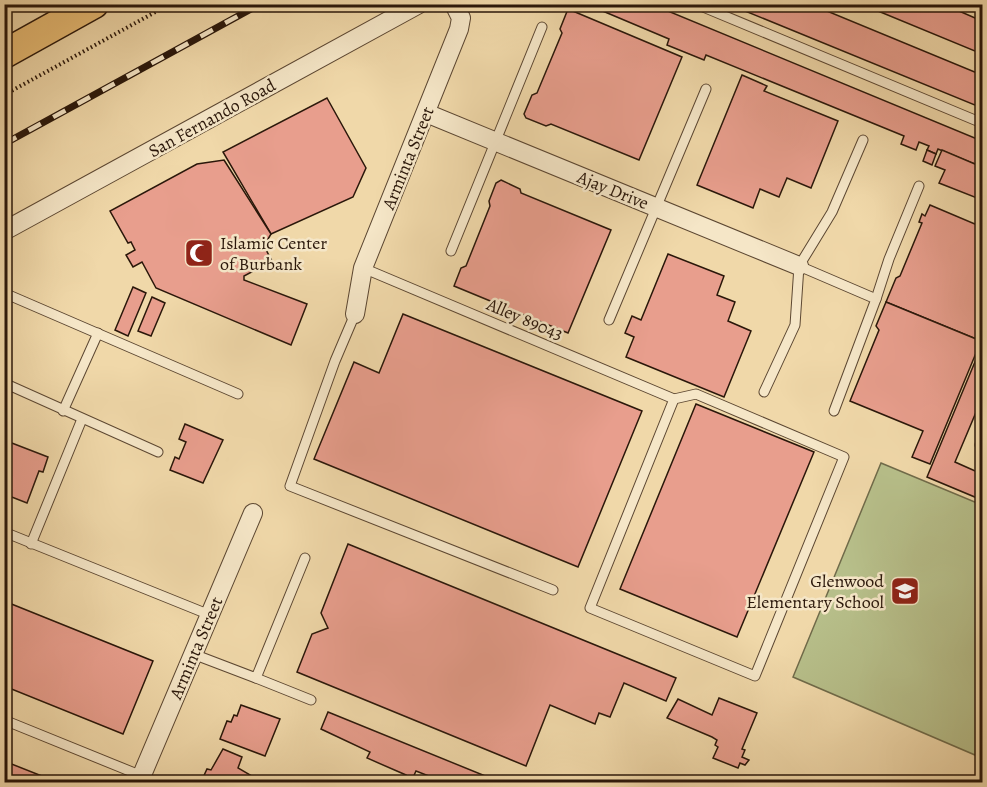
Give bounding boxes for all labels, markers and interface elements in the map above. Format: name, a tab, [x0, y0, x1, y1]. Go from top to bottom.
street label: San Fernando Road	[144, 73, 280, 163]
street label: Arminta Street	[376, 103, 440, 214]
street label: Ajay Drive	[573, 164, 652, 215]
place label: Islamic Center of Burbank	[220, 231, 327, 276]
mosque icon: Islamic Center of Burbank	[183, 237, 215, 269]
street label: Alley 89043	[482, 292, 567, 346]
place label: Glenwood Elementary School	[746, 569, 885, 614]
school or university icon: Glenwood Elementary School	[889, 575, 921, 607]
street label: Arminta Street	[163, 593, 228, 704]

